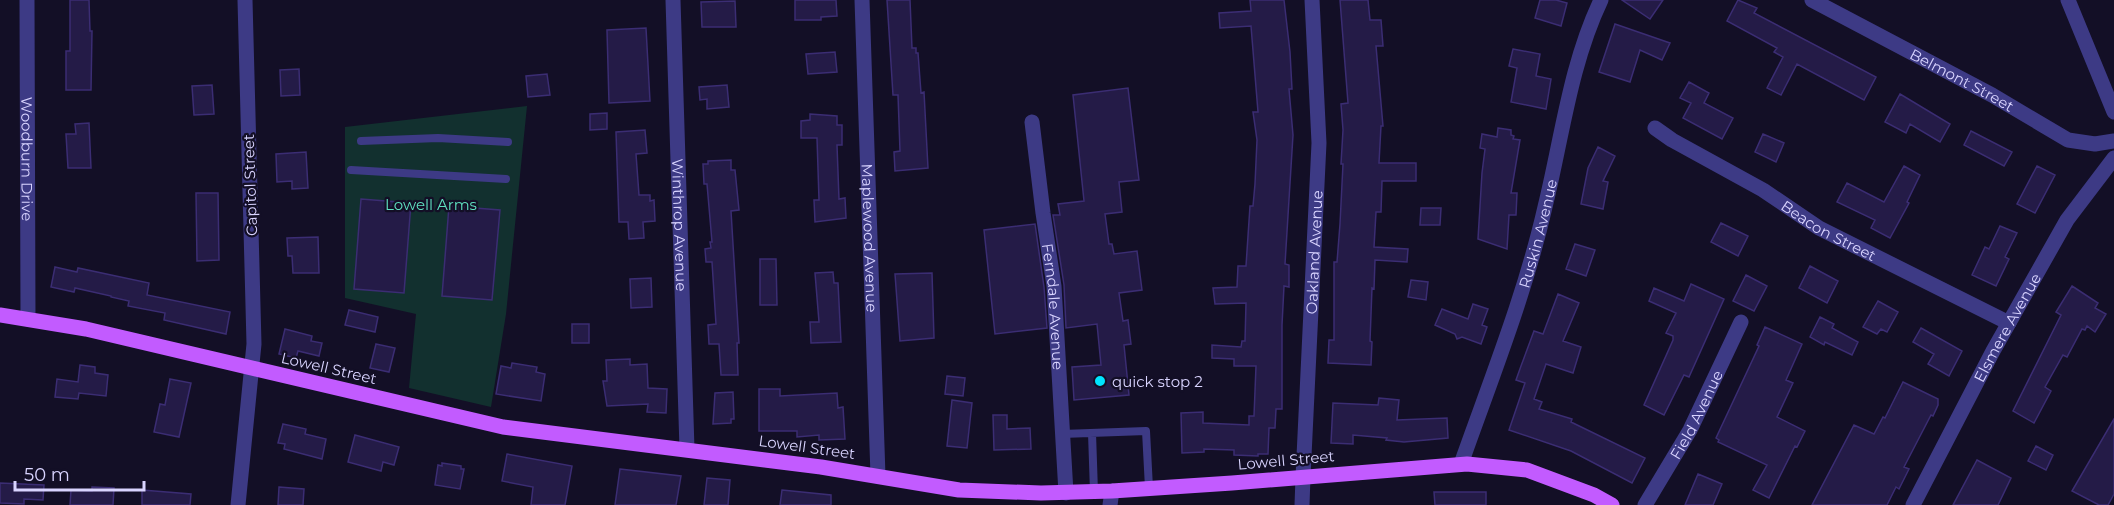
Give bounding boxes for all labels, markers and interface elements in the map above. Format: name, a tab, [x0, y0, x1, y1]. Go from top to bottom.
street label: Belmont Street	[1907, 44, 2018, 115]
street label: Woodburn Drive	[18, 97, 37, 221]
street label: Capitol Street	[239, 134, 261, 236]
street label: Winthrop Avenue	[668, 158, 692, 292]
street label: Maplewood Avenue	[858, 163, 882, 313]
street label: Ruskin Avenue	[1514, 177, 1561, 290]
street label: Oakland Avenue	[1301, 190, 1326, 315]
park label: Lowell Arms	[385, 195, 477, 214]
street label: Beacon Street	[1778, 196, 1879, 265]
street label: Ferndale Avenue	[1038, 242, 1068, 370]
street label: Elsmere Avenue	[1969, 269, 2045, 385]
street label: Lowell Street	[279, 348, 379, 388]
street label: Field Avenue	[1665, 367, 1726, 462]
place label: quick stop 2	[1112, 372, 1203, 391]
marker: quick stop 2	[1093, 374, 1107, 388]
street label: Lowell Street	[758, 431, 856, 463]
street label: Lowell Street	[1237, 446, 1335, 474]
scale bar	[15, 454, 144, 492]
text: 50 m	[24, 464, 70, 486]

